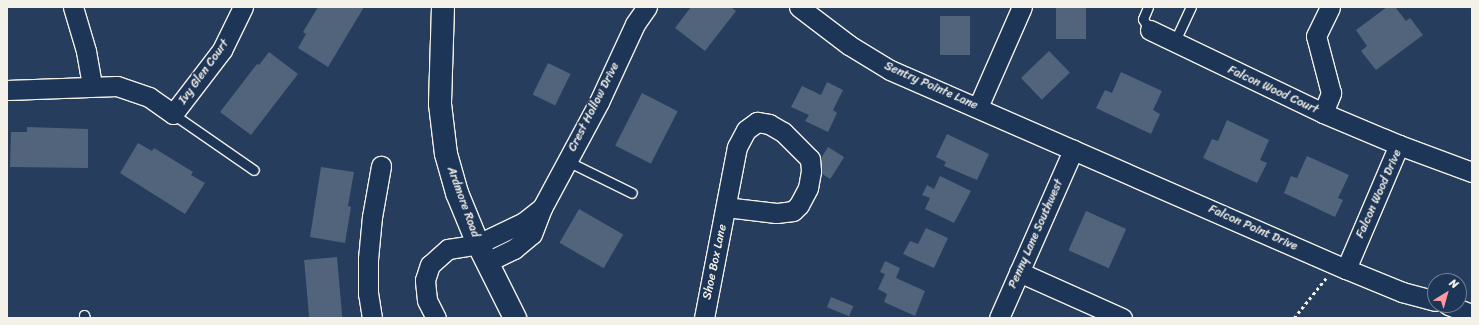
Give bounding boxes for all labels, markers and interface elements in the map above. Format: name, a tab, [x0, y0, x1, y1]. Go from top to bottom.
street label: Ivy Glen Court	[176, 37, 232, 107]
street label: Sentry Pointe Lane	[882, 59, 980, 113]
street label: Crest Hollow Drive	[565, 60, 623, 154]
street label: Falcon Wood Court	[1225, 63, 1321, 117]
street label: Falcon Wood Drive	[1353, 147, 1405, 241]
street label: Ardmore Road	[444, 165, 482, 239]
street label: Penny Lane Southwest	[1005, 177, 1067, 291]
street label: Falcon Point Drive	[1206, 202, 1300, 254]
street label: Shoe Box Lane	[700, 223, 730, 301]
north arrow	[1427, 273, 1467, 313]
text: N	[1445, 274, 1463, 294]

